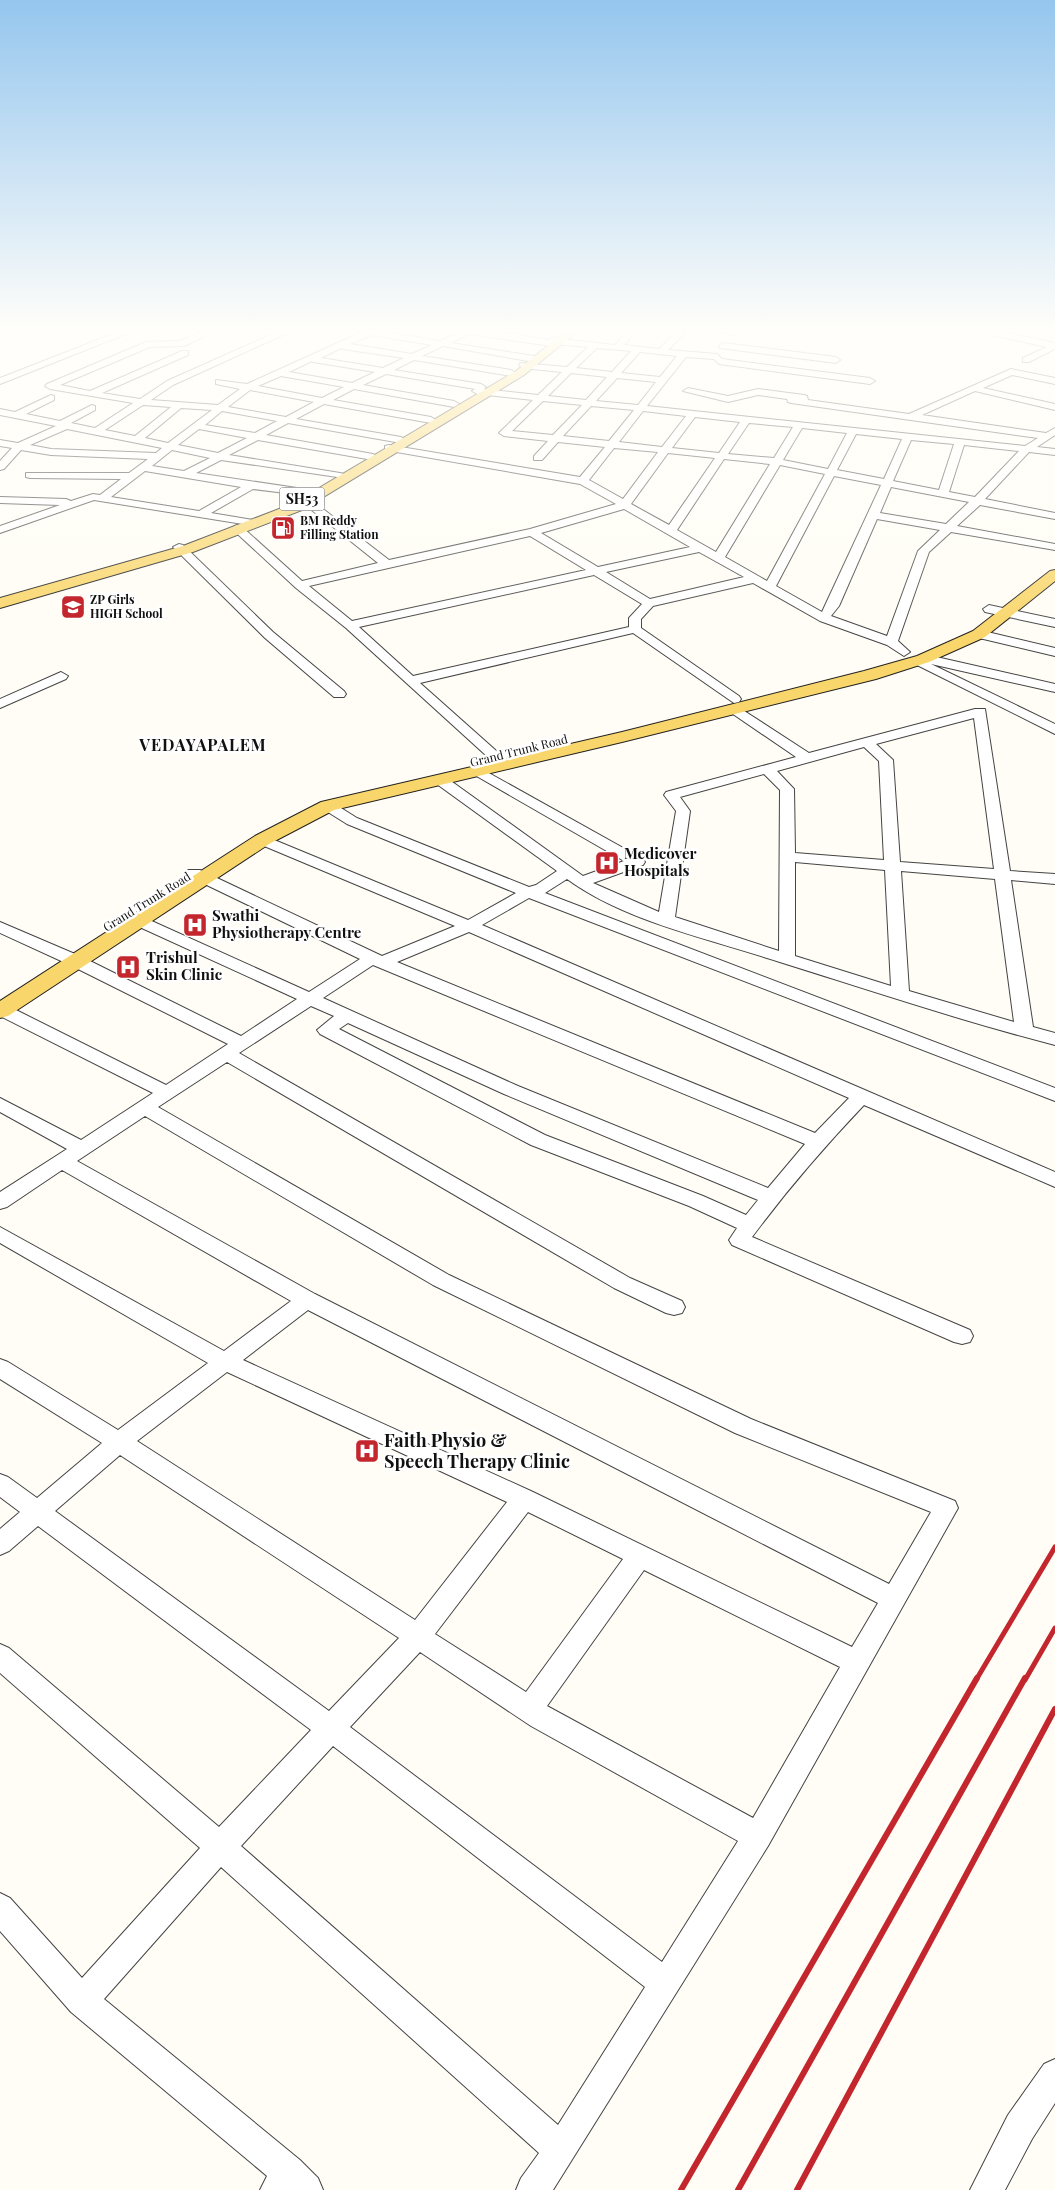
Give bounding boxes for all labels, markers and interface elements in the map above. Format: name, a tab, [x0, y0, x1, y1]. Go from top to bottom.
road number: SH53	[280, 488, 324, 510]
place label: BM Reddy Filling Station	[300, 512, 379, 542]
fuel station icon: BM Reddy Filling Station	[270, 515, 296, 541]
place label: ZP Girls HIGH School	[90, 591, 163, 621]
school or university icon: ZP Girls HIGH School	[60, 594, 86, 620]
street label: Grand Trunk Road	[468, 730, 569, 770]
district label: VEDAYAPALEM	[138, 734, 267, 755]
place label: Medicover Hospitals	[624, 843, 696, 880]
hospital icon: Medicover Hospitals	[594, 850, 620, 876]
street label: Grand Trunk Road	[100, 868, 193, 935]
place label: Swathi Physiotherapy Centre	[212, 905, 362, 942]
hospital icon: Swathi Physiotherapy Centre	[182, 912, 208, 938]
place label: Trishul Skin Clinic	[146, 947, 223, 984]
hospital icon: Trishul Skin Clinic	[115, 954, 141, 980]
place label: Faith Physio & Speech Therapy Clinic	[384, 1428, 570, 1473]
hospital icon: Faith Physio & Speech Therapy Clinic	[354, 1438, 380, 1464]

